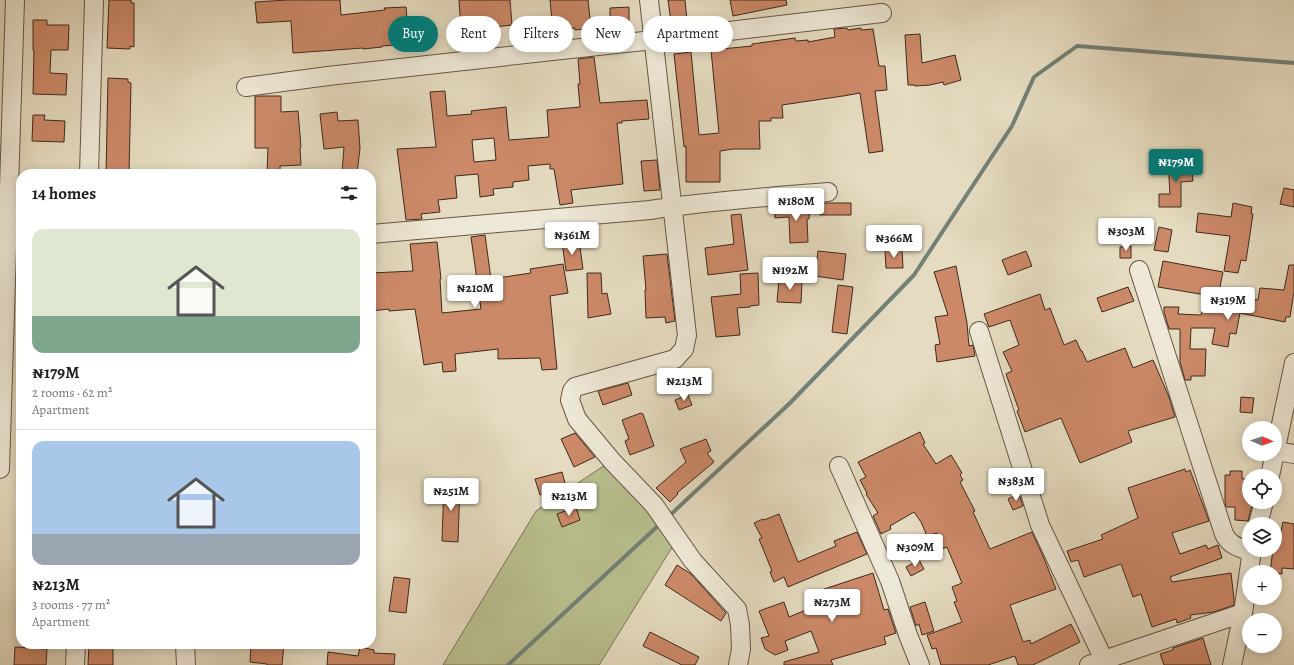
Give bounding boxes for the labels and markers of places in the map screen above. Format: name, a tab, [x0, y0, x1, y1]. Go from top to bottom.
pin: ₦179M	[1148, 149, 1204, 183]
pin: ₦180M	[768, 188, 824, 222]
pin: ₦303M	[1098, 218, 1154, 252]
pin: ₦361M	[544, 222, 600, 256]
pin: ₦366M	[866, 225, 922, 259]
pin: ₦192M	[762, 257, 818, 291]
pin: ₦210M	[447, 275, 503, 309]
pin: ₦319M	[1200, 287, 1256, 321]
pin: ₦213M	[656, 368, 712, 402]
pin: ₦383M	[988, 468, 1044, 502]
pin: ₦251M	[423, 478, 479, 512]
pin: ₦213M	[541, 483, 597, 517]
pin: ₦309M	[887, 534, 943, 568]
pin: ₦273M	[804, 589, 860, 623]

